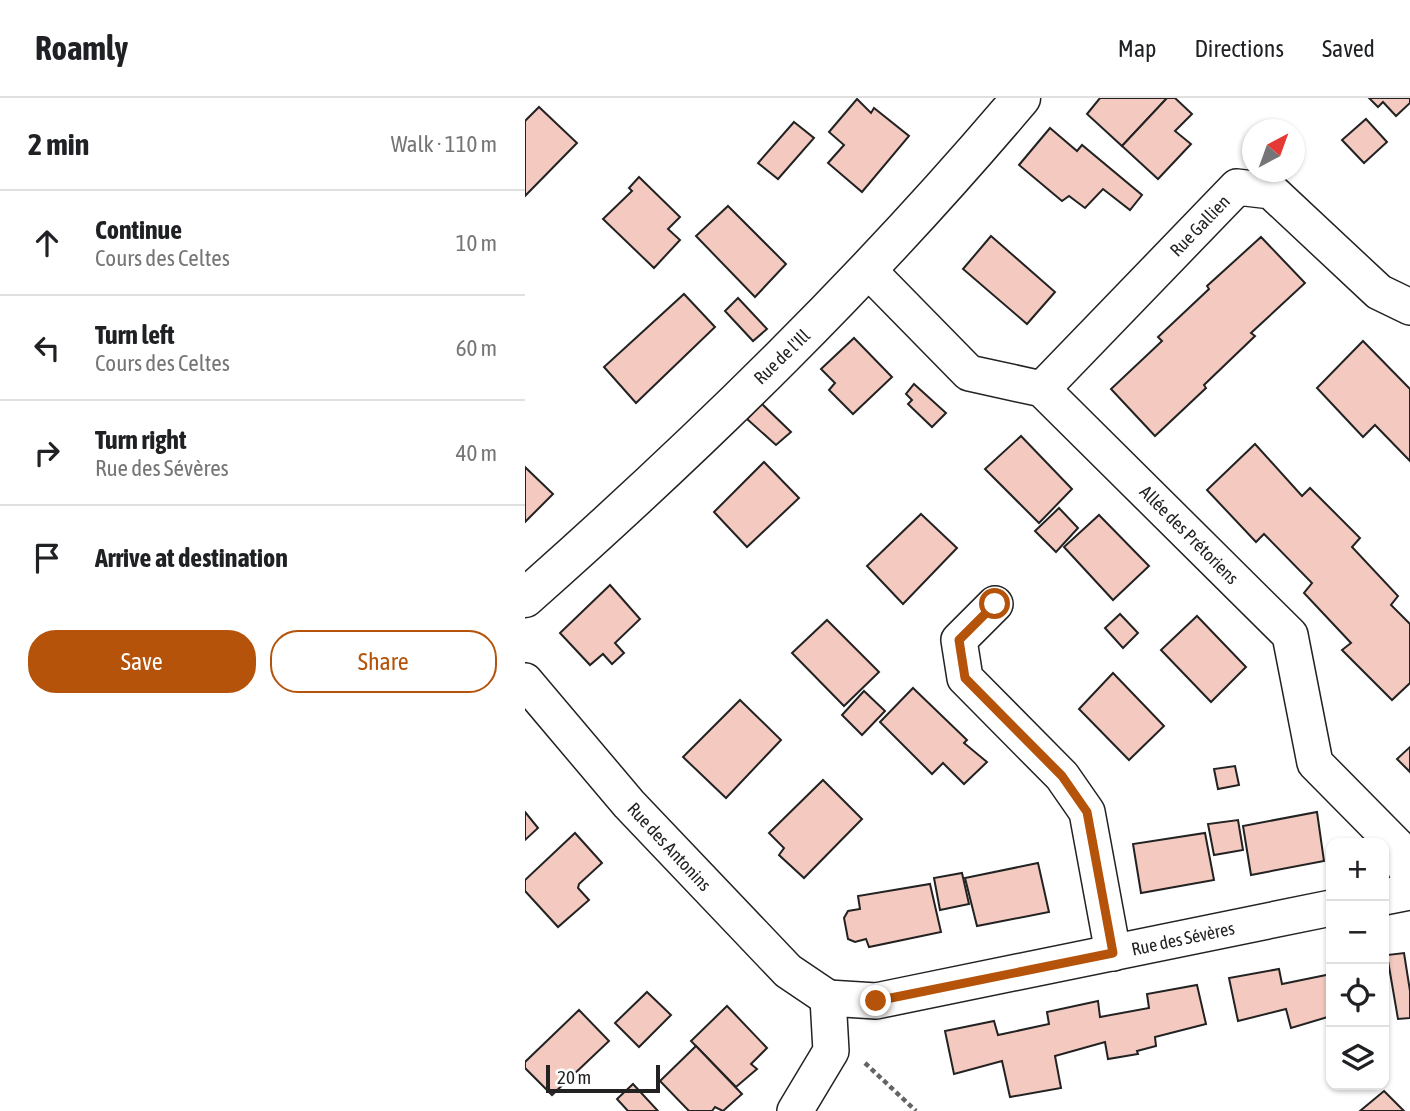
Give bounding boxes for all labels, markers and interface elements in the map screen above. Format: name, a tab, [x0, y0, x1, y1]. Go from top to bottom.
text: Roamly	[35, 29, 128, 67]
text: Map	[1118, 35, 1156, 62]
text: Directions	[1194, 35, 1284, 62]
text: Saved	[1322, 35, 1375, 62]
north arrow	[1242, 119, 1305, 182]
text: 2 min	[28, 127, 89, 161]
text: Walk · 110 m	[391, 131, 497, 157]
street label: Rue Gallien	[1165, 191, 1234, 261]
text: Continue	[95, 215, 182, 245]
icon: ahead	[28, 224, 66, 262]
text: 10 m	[456, 230, 497, 256]
text: Cours des Celtes	[95, 245, 230, 271]
text: Turn left	[95, 320, 175, 350]
street label: Rue de l'Ill	[749, 325, 814, 388]
icon: left	[28, 329, 66, 367]
text: 60 m	[456, 335, 497, 361]
text: Cours des Celtes	[95, 350, 230, 376]
text: Turn right	[95, 425, 186, 455]
icon: right	[28, 434, 66, 472]
text: 40 m	[456, 440, 497, 466]
text: Rue des Sévères	[95, 455, 229, 481]
street label: Allée des Prétoriens	[1136, 481, 1243, 588]
icon: arrive	[28, 539, 66, 577]
text: Arrive at destination	[95, 543, 288, 573]
route start	[979, 588, 1010, 619]
button: Save	[28, 630, 256, 693]
button: Share	[270, 630, 497, 693]
street label: Rue des Antonins	[623, 798, 716, 895]
map controls	[1326, 838, 1389, 1090]
button: +	[1326, 838, 1389, 901]
button: −	[1326, 901, 1389, 964]
street label: Rue des Sévères	[1130, 917, 1236, 960]
button: locate	[1326, 964, 1389, 1027]
route end	[860, 985, 891, 1016]
button: layers	[1326, 1027, 1389, 1090]
scale bar	[546, 1062, 660, 1094]
text: 20 m	[557, 1066, 591, 1088]

